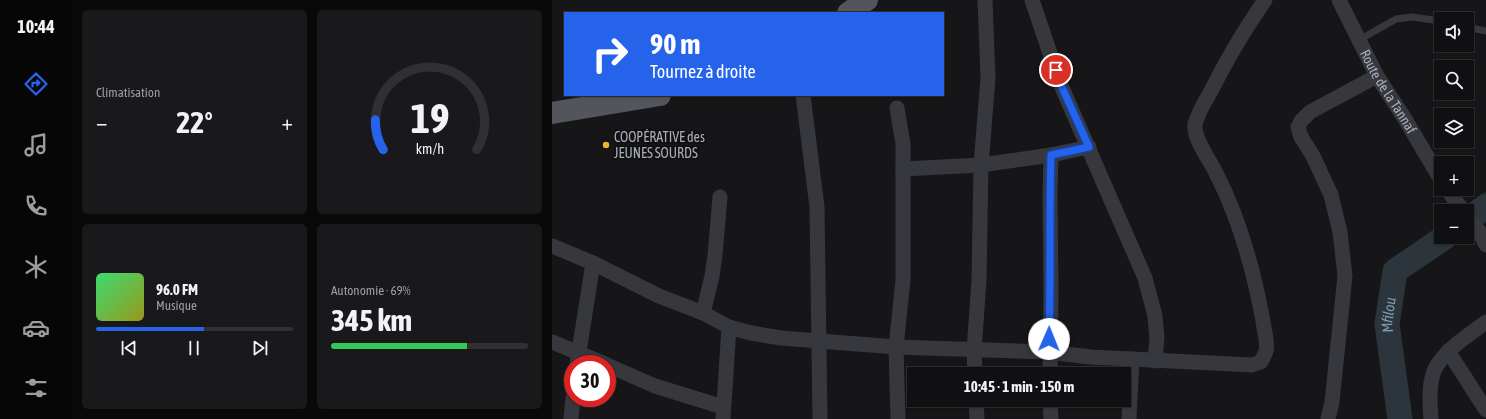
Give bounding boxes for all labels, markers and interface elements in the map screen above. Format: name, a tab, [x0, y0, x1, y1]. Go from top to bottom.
map controls	[1434, 12, 1474, 244]
button: sound	[1434, 12, 1474, 52]
text: 10:44	[17, 16, 55, 37]
icon: right	[584, 28, 636, 80]
text: 90 m	[650, 28, 700, 60]
street label: Route de la Tannaf	[1357, 47, 1420, 136]
pin	[1039, 53, 1073, 87]
icon: arrive	[1045, 59, 1067, 81]
button: search	[1434, 60, 1474, 100]
text: Tournez à droite	[650, 61, 756, 82]
icon: directions	[22, 70, 50, 98]
text: Climatisation	[96, 85, 160, 100]
text: 19	[410, 94, 449, 142]
text: 22°	[176, 105, 213, 139]
button: layers	[1434, 108, 1474, 148]
text: −	[96, 109, 107, 135]
text: +	[282, 109, 293, 135]
place label: COOPÉRATIVE des JEUNES SOURDS	[614, 129, 705, 161]
icon: music	[22, 131, 50, 159]
text: km/h	[415, 140, 444, 156]
marker: COOPÉRATIVE des JEUNES SOURDS	[601, 140, 611, 150]
button: +	[1434, 156, 1474, 196]
icon: phone	[22, 192, 50, 220]
button: −	[1434, 204, 1474, 244]
icon: climate	[22, 253, 50, 281]
text: 96.0 FM	[156, 281, 198, 298]
text: Autonomie · 69%	[331, 283, 411, 298]
water label: Mfilou	[1378, 296, 1399, 334]
text: Musique	[156, 298, 197, 313]
text: 345 km	[331, 303, 412, 337]
icon: car	[22, 314, 50, 342]
position arrow	[1028, 318, 1070, 360]
icon: previous	[118, 337, 140, 359]
icon: pause	[183, 337, 205, 359]
icon: next	[249, 337, 271, 359]
speed limit sign: 30	[564, 355, 616, 407]
icon: filters	[22, 374, 50, 402]
text: 10:45 · 1 min · 150 m	[964, 378, 1074, 395]

